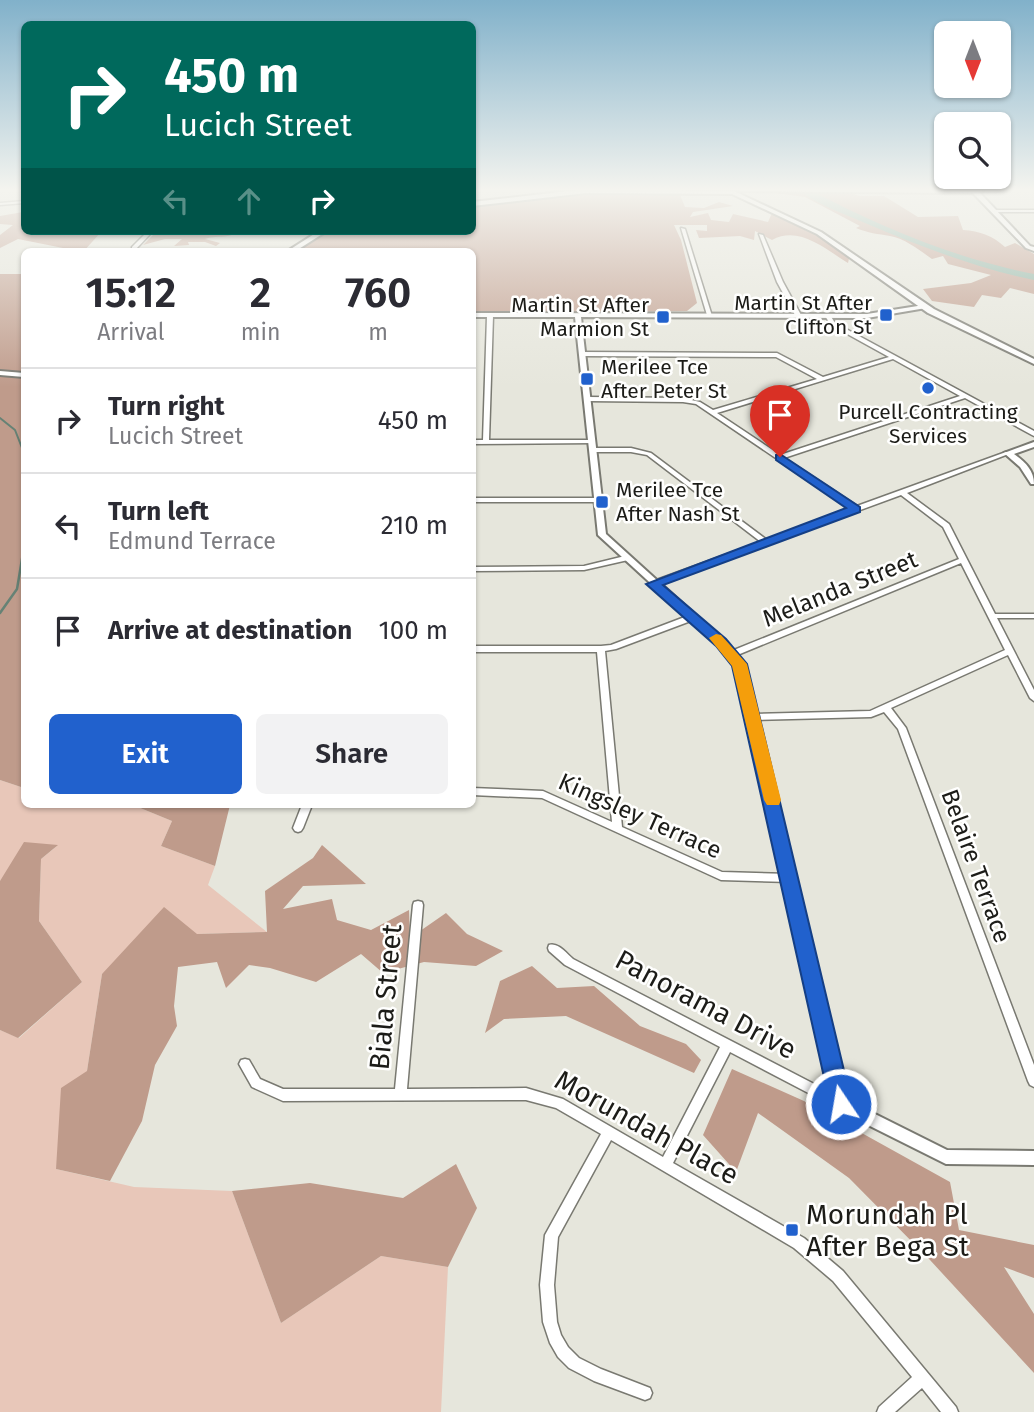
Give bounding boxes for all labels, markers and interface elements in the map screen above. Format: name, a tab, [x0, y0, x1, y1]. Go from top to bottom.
north arrow	[934, 21, 1012, 98]
map controls	[934, 21, 1011, 189]
text: 450 m	[164, 46, 299, 105]
icon: right	[49, 49, 140, 140]
text: Lucich Street	[164, 106, 352, 144]
button: search	[934, 112, 1011, 189]
icon: left	[157, 182, 195, 220]
icon: ahead	[230, 182, 268, 220]
icon: right	[303, 182, 341, 220]
text: 15:12	[86, 268, 176, 318]
text: 2	[250, 268, 271, 318]
text: 760	[345, 268, 411, 318]
place label: Martin St After Clifton St	[734, 290, 872, 340]
place label: Martin St After Marmion St	[511, 292, 649, 342]
marker: Martin St After Clifton St	[878, 307, 894, 323]
marker: Martin St After Marmion St	[655, 309, 671, 325]
text: Arrival	[97, 318, 165, 346]
text: min	[241, 318, 280, 346]
text: m	[368, 318, 388, 346]
place label: Merilee Tce After Peter St	[601, 354, 727, 404]
marker: Merilee Tce After Peter St	[579, 371, 595, 387]
marker: Purcell Contracting Services	[920, 380, 936, 396]
pin	[750, 385, 810, 457]
text: Turn right	[108, 391, 225, 422]
icon: arrive	[761, 396, 799, 434]
place label: Purcell Contracting Services	[838, 399, 1018, 449]
icon: right	[49, 402, 87, 440]
text: 450 m	[378, 405, 448, 436]
text: Lucich Street	[108, 422, 243, 450]
place label: Merilee Tce After Nash St	[616, 477, 740, 527]
marker: Merilee Tce After Nash St	[594, 494, 610, 510]
text: Turn left	[108, 496, 209, 527]
icon: left	[49, 507, 87, 545]
text: 210 m	[381, 510, 448, 541]
text: Edmund Terrace	[108, 527, 276, 555]
street label: Melanda Street	[758, 545, 922, 633]
icon: arrive	[49, 612, 87, 650]
text: Arrive at destination	[108, 615, 352, 646]
text: 100 m	[379, 615, 448, 646]
button: Exit	[49, 714, 242, 794]
button: Share	[256, 714, 448, 794]
street label: Kingsley Terrace	[554, 768, 726, 864]
street label: Belaire Terrace	[935, 785, 1017, 947]
street label: Biala Street	[363, 922, 408, 1071]
street label: Panorama Drive	[610, 943, 802, 1066]
street label: Morundah Place	[549, 1063, 744, 1192]
position arrow	[804, 1067, 878, 1141]
place label: Morundah Pl After Bega St	[806, 1198, 970, 1263]
marker: Morundah Pl After Bega St	[784, 1222, 800, 1238]

